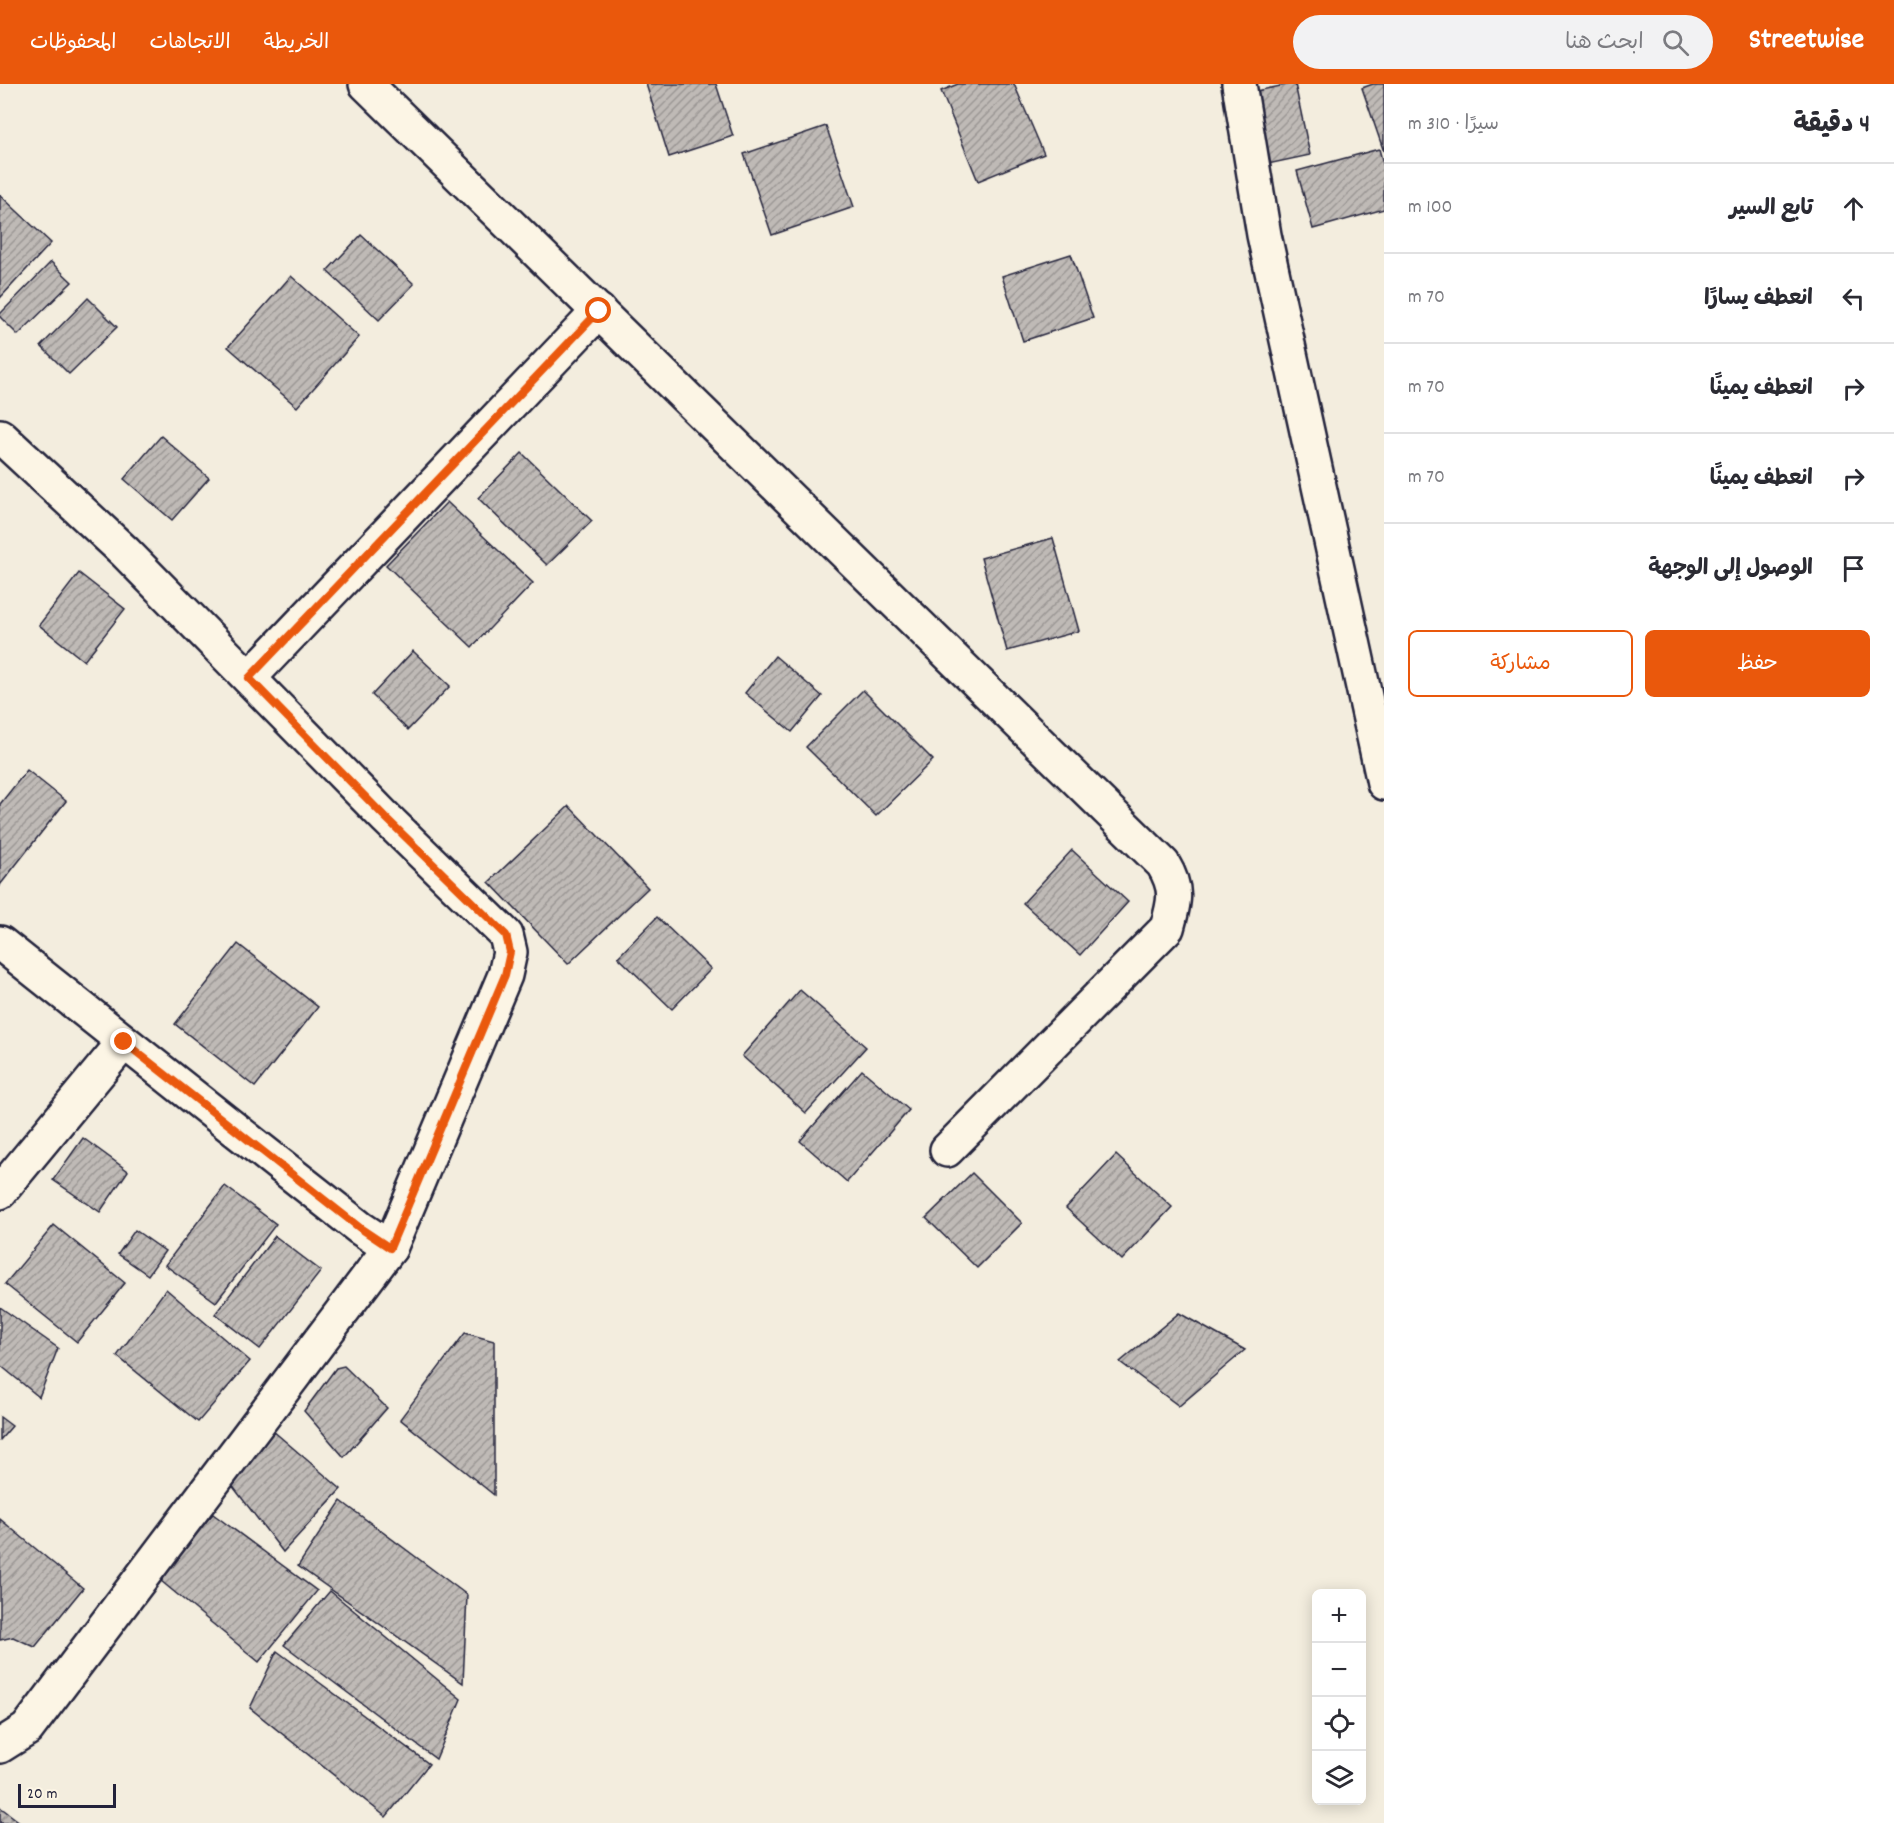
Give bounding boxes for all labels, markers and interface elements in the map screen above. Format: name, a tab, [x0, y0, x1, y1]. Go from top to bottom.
search box	[1293, 15, 1713, 69]
text: Streetwise	[1749, 22, 1864, 62]
icon: search	[1659, 26, 1692, 59]
text: ابحث هنا	[1565, 28, 1644, 59]
text: المحفوظات	[30, 29, 116, 59]
text: الاتجاهات	[149, 29, 231, 59]
text: الخريطة	[264, 29, 329, 59]
text: 4 دقيقة	[1793, 107, 1870, 144]
text: سيرًا · 310 m	[1408, 111, 1499, 139]
icon: ahead	[1837, 192, 1870, 225]
text: 100 m	[1408, 194, 1453, 222]
text: تابع السير	[1730, 194, 1813, 225]
icon: left	[1837, 282, 1870, 315]
text: 70 m	[1408, 284, 1445, 312]
text: انعطف يسارًا	[1704, 284, 1813, 315]
route start	[585, 297, 611, 323]
icon: right	[1837, 372, 1870, 405]
text: 70 m	[1408, 374, 1445, 402]
text: انعطف يمينًا	[1710, 374, 1813, 405]
icon: right	[1837, 462, 1870, 495]
text: 70 m	[1408, 464, 1445, 492]
text: انعطف يمينًا	[1710, 464, 1813, 495]
icon: arrive	[1837, 552, 1870, 585]
text: الوصول إلى الوجهة	[1648, 554, 1813, 585]
button: مشاركة	[1408, 630, 1633, 697]
button: حفظ	[1645, 630, 1870, 697]
route end	[110, 1028, 136, 1054]
map controls	[1312, 1589, 1366, 1805]
button: +	[1312, 1589, 1366, 1643]
button: −	[1312, 1643, 1366, 1697]
button: locate	[1312, 1697, 1366, 1751]
button: layers	[1312, 1751, 1366, 1805]
scale bar	[18, 1781, 116, 1808]
text: 20 m	[27, 1783, 57, 1806]

